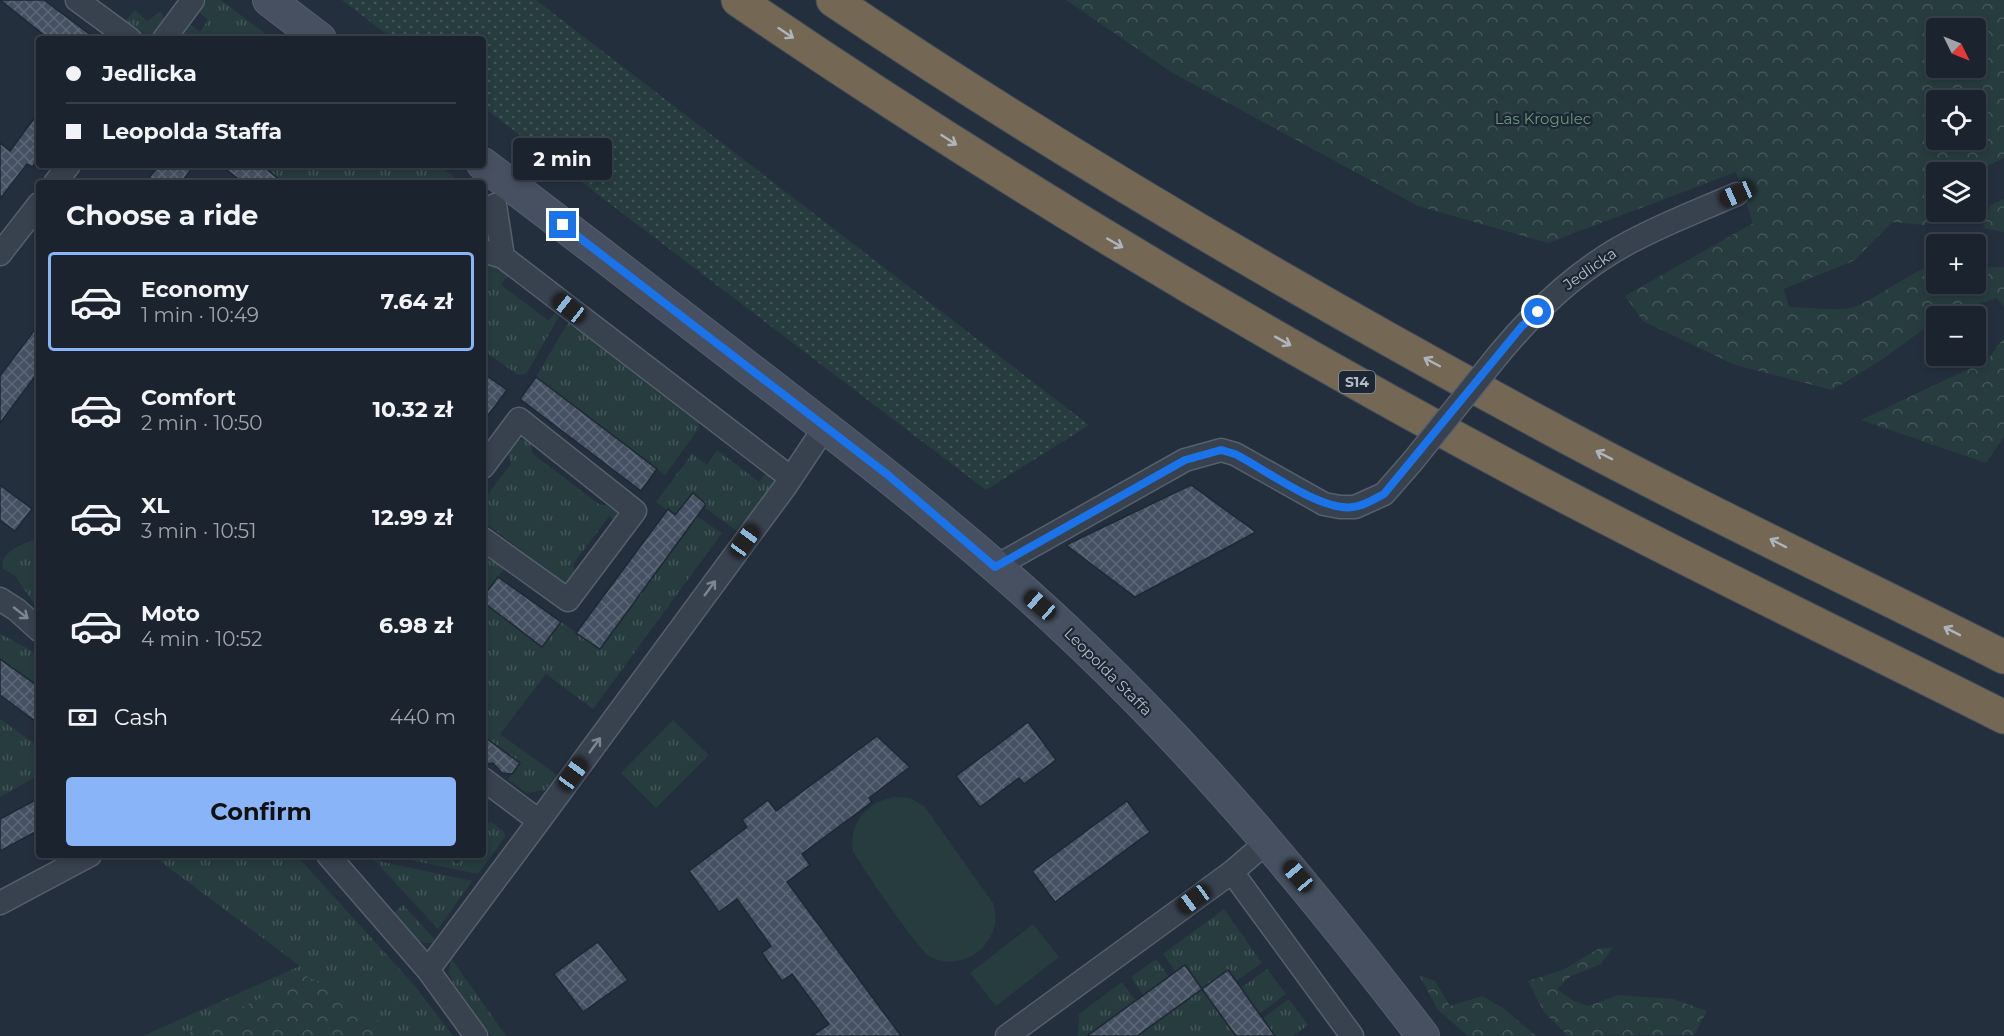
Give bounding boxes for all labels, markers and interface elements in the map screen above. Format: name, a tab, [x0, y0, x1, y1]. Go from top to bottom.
north arrow	[1926, 18, 1986, 78]
map controls	[1926, 18, 1986, 366]
one-way arrow	[777, 27, 794, 39]
text: Jedlicka	[102, 60, 197, 87]
button: locate	[1926, 90, 1986, 150]
park label: Las Krogulec	[1495, 109, 1591, 128]
text: Leopolda Staffa	[102, 118, 282, 145]
one-way arrow	[940, 135, 957, 147]
callout: 2 min	[514, 138, 612, 180]
text: 2 min	[533, 147, 592, 171]
button: layers	[1926, 162, 1986, 222]
car	[1717, 178, 1757, 210]
text: Choose a ride	[66, 199, 258, 232]
route end	[549, 211, 576, 238]
button: +	[1926, 234, 1986, 294]
one-way arrow	[1106, 237, 1123, 249]
street label: Jedlicka	[1559, 243, 1620, 294]
icon: car	[69, 275, 123, 329]
text: Economy	[141, 276, 249, 303]
text: 7.64 zł	[380, 288, 453, 315]
car	[549, 290, 589, 326]
route start	[1524, 298, 1551, 325]
text: 1 min · 10:49	[141, 303, 259, 327]
button: −	[1926, 306, 1986, 366]
one-way arrow	[1274, 336, 1292, 347]
one-way arrow	[1424, 356, 1441, 368]
road number: S14	[1339, 371, 1375, 393]
icon: car	[69, 383, 123, 437]
text: Comfort	[141, 384, 236, 411]
text: 10.32 zł	[372, 396, 453, 423]
text: 2 min · 10:50	[141, 411, 263, 435]
one-way arrow	[1595, 448, 1613, 460]
icon: car	[69, 491, 123, 545]
text: XL	[141, 492, 170, 519]
text: 12.99 zł	[372, 504, 453, 531]
text: 3 min · 10:51	[141, 519, 256, 543]
car	[727, 521, 763, 561]
one-way arrow	[1769, 536, 1787, 548]
one-way arrow	[703, 580, 716, 596]
car	[1021, 586, 1059, 624]
icon: car	[69, 599, 123, 653]
text: Moto	[141, 600, 200, 627]
one-way arrow	[13, 606, 29, 619]
text: 6.98 zł	[379, 612, 453, 639]
street label: Leopolda Staffa	[1060, 624, 1156, 720]
one-way arrow	[1943, 624, 1961, 636]
text: 4 min · 10:52	[141, 627, 262, 651]
icon: cash	[66, 701, 99, 734]
text: Cash	[114, 704, 168, 731]
text: 440 m	[390, 705, 456, 729]
one-way arrow	[588, 737, 601, 753]
car	[555, 754, 591, 794]
button: Confirm	[66, 777, 456, 846]
car	[1280, 856, 1316, 896]
car	[1174, 881, 1214, 917]

